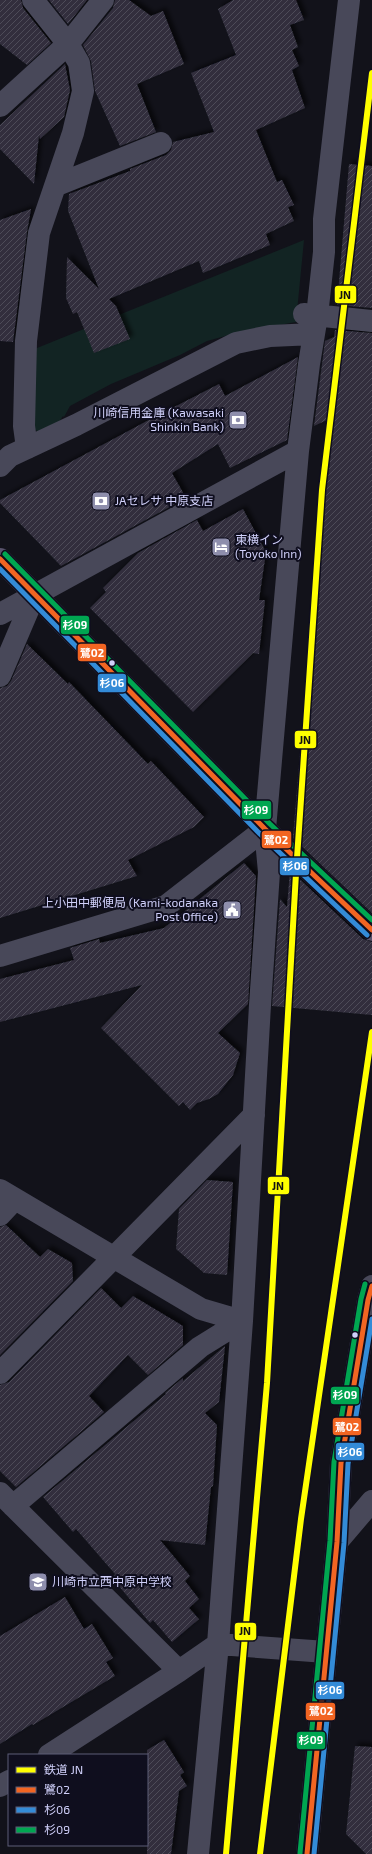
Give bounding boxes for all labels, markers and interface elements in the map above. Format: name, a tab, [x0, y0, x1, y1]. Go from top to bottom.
line badge: JN	[334, 285, 357, 304]
text: JN	[339, 288, 351, 301]
place label: 川崎信用金庫 (Kawasaki Shinkin Bank)	[93, 405, 224, 433]
bank icon: 川崎信用金庫 (Kawasaki Shinkin Bank)	[227, 409, 249, 431]
bank icon: JAセレサ 中原支店	[90, 490, 112, 512]
place label: JAセレサ 中原支店	[115, 493, 213, 507]
place label: 東横イン (Toyoko Inn)	[235, 532, 302, 560]
hotel icon: 東横イン (Toyoko Inn)	[210, 536, 232, 558]
line badge: 杉09	[60, 615, 90, 635]
text: 杉09	[63, 618, 87, 631]
line badge: 鷺02	[77, 643, 107, 662]
text: 鷺02	[80, 646, 104, 659]
unlabelled marker	[107, 658, 117, 668]
line badge: 杉06	[97, 673, 127, 693]
text: 杉06	[100, 676, 125, 689]
line badge: JN	[294, 730, 317, 749]
text: JN	[299, 733, 311, 746]
line badge: 杉09	[241, 800, 272, 820]
text: 杉09	[244, 803, 268, 816]
line badge: 鷺02	[261, 830, 292, 849]
text: 鷺02	[264, 833, 288, 846]
line badge: 杉06	[279, 857, 310, 876]
text: 杉06	[283, 859, 308, 872]
place label: 上小田中郵便局 (Kami-kodanaka Post Office)	[42, 895, 218, 923]
public building icon: 上小田中郵便局 (Kami-kodanaka Post Office)	[221, 899, 243, 921]
line badge: JN	[267, 1176, 290, 1195]
text: JN	[272, 1179, 284, 1192]
unlabelled marker	[350, 1330, 360, 1340]
line badge: 杉09	[330, 1386, 360, 1405]
text: 杉09	[333, 1388, 357, 1401]
line badge: 鷺02	[332, 1417, 362, 1436]
text: 鷺02	[335, 1420, 359, 1433]
line badge: 杉06	[335, 1442, 365, 1461]
text: 杉06	[338, 1445, 363, 1458]
school or university icon: 川崎市立西中原中学校	[27, 1571, 49, 1593]
place label: 川崎市立西中原中学校	[52, 1574, 172, 1588]
line badge: JN	[234, 1622, 257, 1641]
text: JN	[239, 1624, 251, 1637]
line badge: 杉06	[315, 1681, 345, 1700]
text: 杉06	[318, 1683, 343, 1696]
line badge: 鷺02	[305, 1702, 336, 1721]
text: 鷺02	[309, 1704, 333, 1717]
line badge: 杉09	[296, 1731, 326, 1750]
text: 杉09	[299, 1733, 323, 1746]
legend	[8, 1754, 148, 1846]
text: 鉄道 JN	[44, 1762, 83, 1776]
text: 鷺02	[44, 1782, 70, 1796]
text: 杉06	[44, 1802, 70, 1816]
text: 杉09	[44, 1822, 70, 1836]

